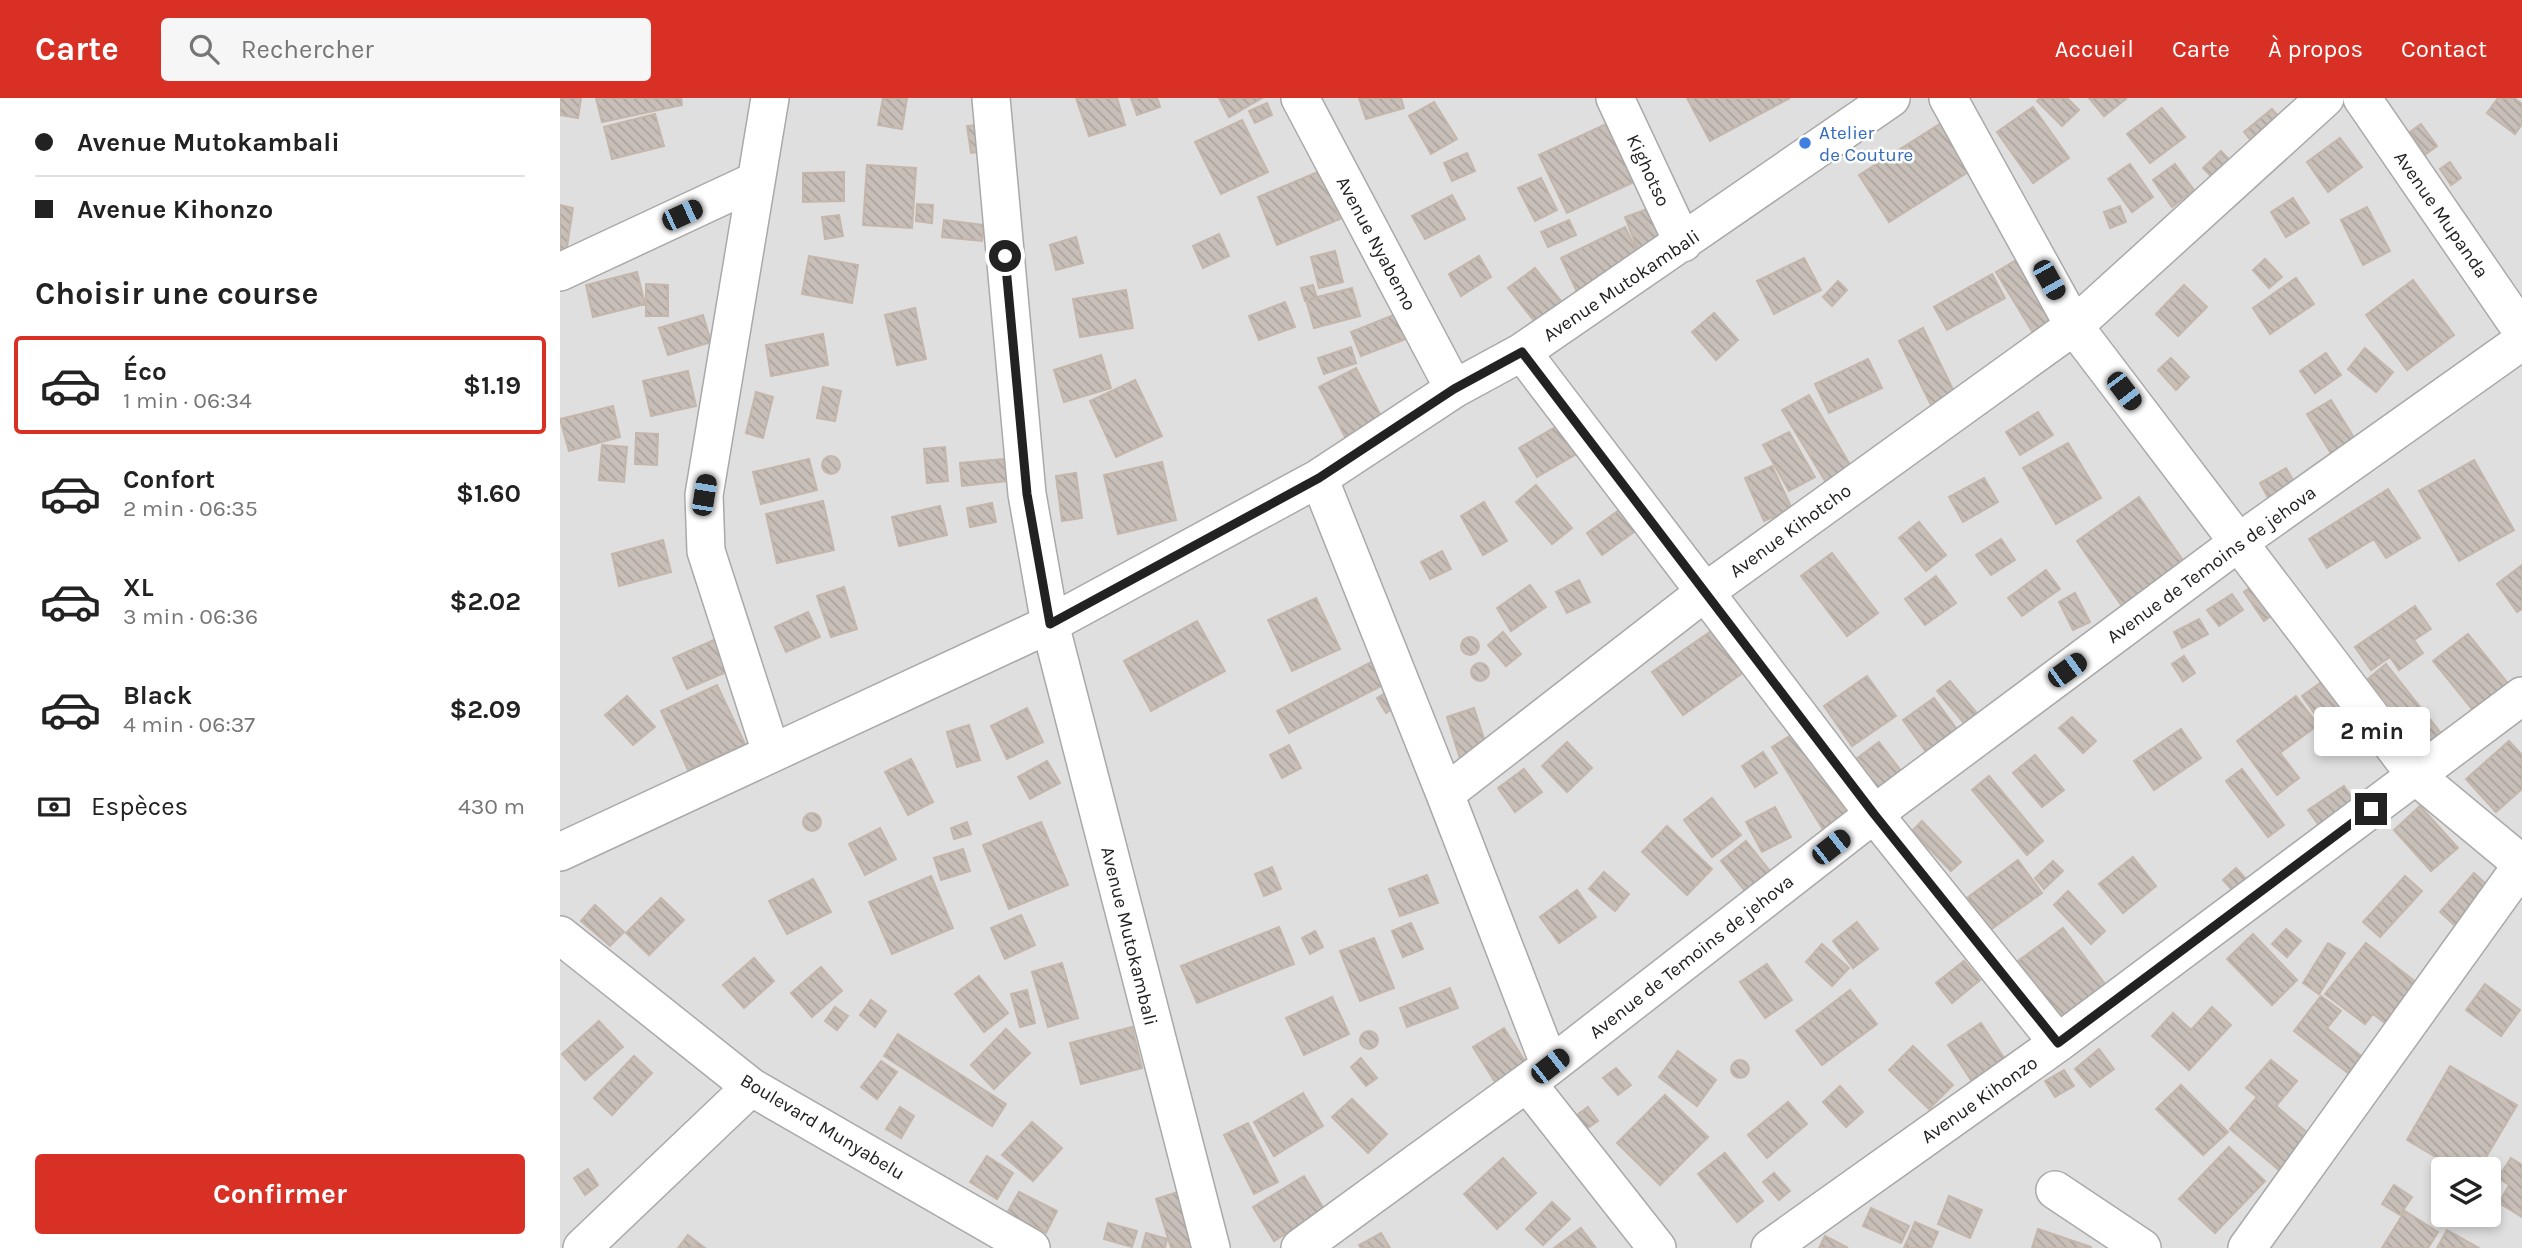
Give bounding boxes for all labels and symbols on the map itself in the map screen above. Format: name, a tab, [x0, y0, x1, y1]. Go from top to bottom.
place label: Atelier de Couture	[1819, 122, 1913, 166]
street label: Kighotso	[1622, 131, 1674, 210]
marker: Atelier de Couture	[1797, 135, 1813, 151]
street label: Avenue Mupanda	[2389, 147, 2493, 282]
street label: Avenue Nyabemo	[1332, 173, 1421, 314]
car	[659, 197, 706, 233]
street label: Avenue Mutokambali	[1539, 225, 1704, 346]
route start	[989, 240, 1021, 272]
car	[2030, 257, 2069, 303]
car	[2103, 368, 2146, 414]
car	[691, 473, 718, 517]
street label: Avenue Kihotcho	[1726, 479, 1856, 582]
street label: Avenue de Temoins de jehova	[2103, 481, 2321, 648]
car	[2044, 649, 2091, 691]
callout: 2 min	[2313, 708, 2429, 756]
route end	[2355, 793, 2387, 825]
car	[1808, 826, 1855, 868]
street label: Avenue Mutokambali	[1096, 844, 1162, 1028]
street label: Avenue de Temoins de jehova	[1585, 870, 1798, 1043]
car	[1527, 1045, 1574, 1087]
street label: Avenue Kihonzo	[1917, 1052, 2042, 1148]
street label: Boulevard Munyabelu	[736, 1069, 909, 1185]

